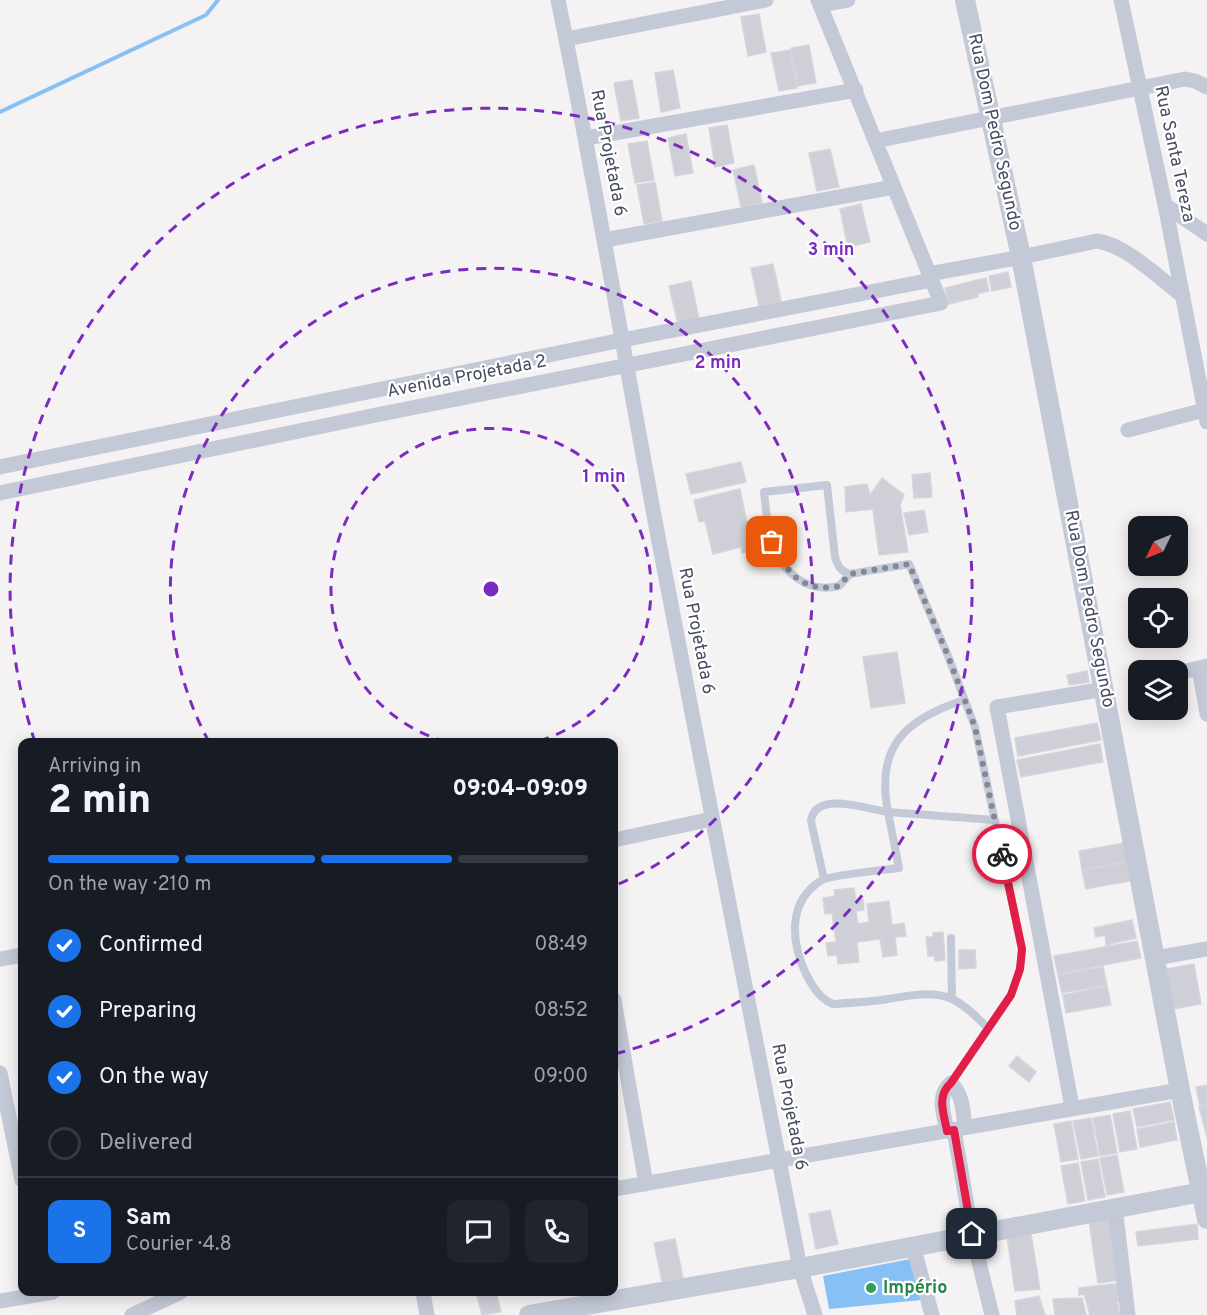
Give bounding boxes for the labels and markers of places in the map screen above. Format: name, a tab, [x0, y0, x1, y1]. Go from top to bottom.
pin	[746, 516, 797, 567]
centre of rings	[481, 579, 501, 599]
pin	[946, 1208, 997, 1259]
place label: Império	[883, 1277, 947, 1300]
marker: Império	[864, 1281, 878, 1295]

